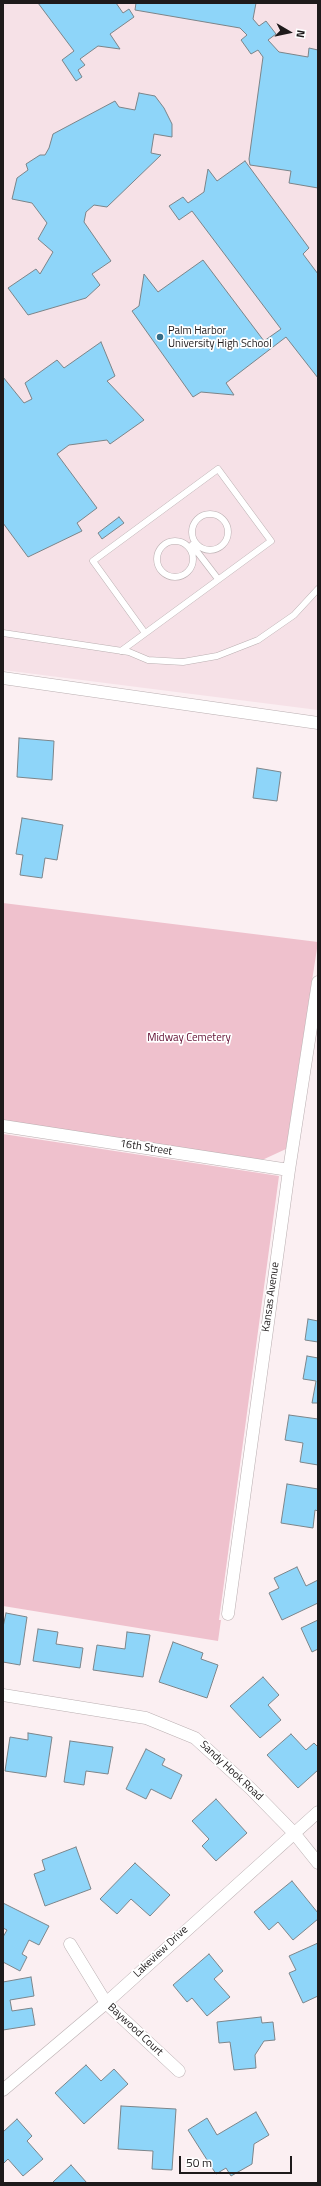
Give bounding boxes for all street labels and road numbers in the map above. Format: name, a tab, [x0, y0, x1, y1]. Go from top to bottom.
street label: 16th Street	[119, 1137, 173, 1159]
street label: Kansas Avenue	[260, 1261, 282, 1333]
street label: Sandy Hook Road	[197, 1738, 265, 1804]
street label: Lakeview Drive	[131, 1923, 191, 1981]
street label: Baywood Court	[105, 2001, 165, 2059]

